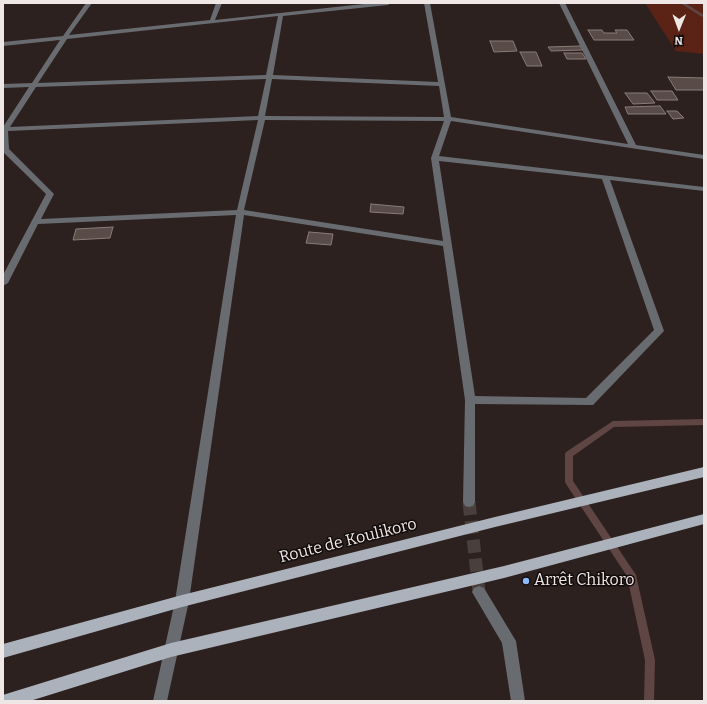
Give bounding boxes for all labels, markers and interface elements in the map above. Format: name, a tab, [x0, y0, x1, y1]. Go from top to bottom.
north arrow	[659, 8, 699, 48]
text: N	[674, 34, 683, 47]
street label: Route de Koulikoro	[277, 515, 419, 567]
place label: Arrêt Chikoro	[534, 571, 635, 591]
marker: Arrêt Chikoro	[521, 576, 531, 586]

